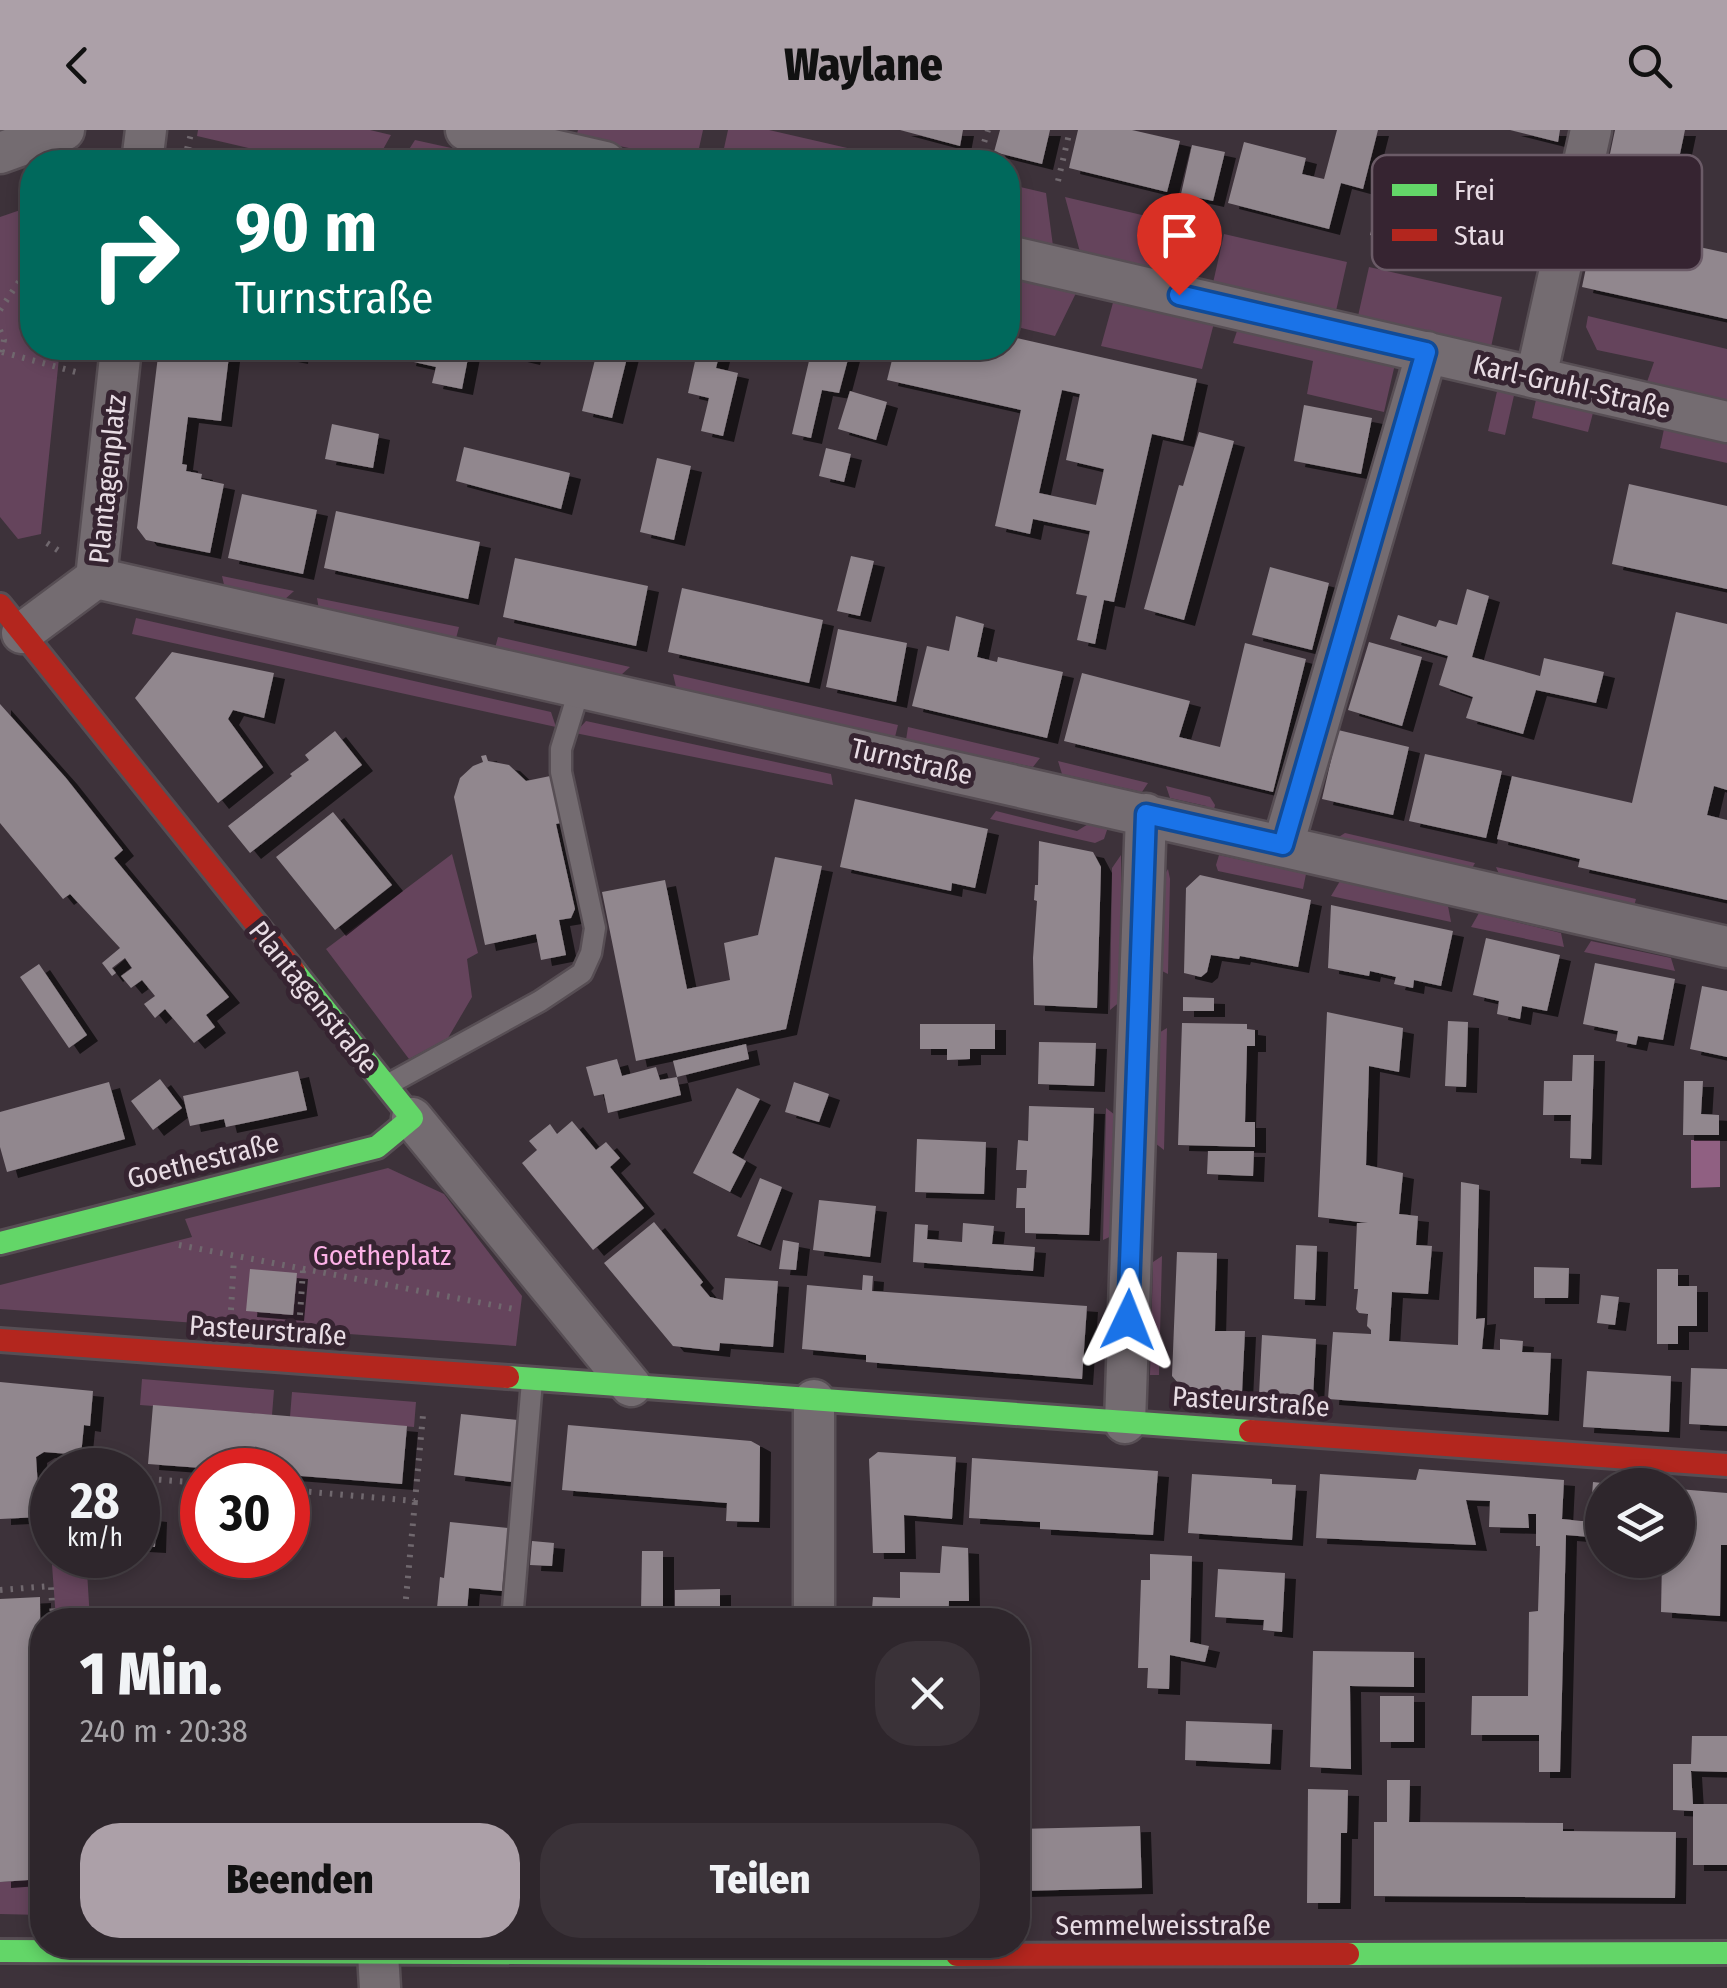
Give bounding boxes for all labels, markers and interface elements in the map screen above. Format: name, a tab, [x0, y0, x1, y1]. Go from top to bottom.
icon: back	[50, 38, 105, 93]
text: Waylane	[784, 38, 943, 92]
icon: search	[1622, 38, 1677, 93]
legend	[1372, 155, 1702, 270]
text: Frei	[1454, 174, 1495, 207]
text: 90 m	[235, 186, 377, 270]
icon: right	[70, 190, 200, 320]
pin	[1137, 193, 1222, 296]
icon: arrive	[1152, 208, 1207, 263]
text: Stau	[1454, 219, 1505, 252]
text: Turnstraße	[235, 271, 434, 325]
street label: Karl-Gruhl-Straße	[1470, 348, 1674, 425]
street label: Plantagenplatz	[82, 393, 133, 565]
street label: Turnstraße	[848, 732, 976, 791]
street label: Plantagenstraße	[242, 915, 385, 1080]
street label: Goethestraße	[124, 1126, 282, 1195]
park label: Goetheplatz	[313, 1239, 451, 1272]
position arrow	[1076, 1268, 1180, 1372]
street label: Pasteurstraße	[188, 1309, 348, 1352]
street label: Pasteurstraße	[1171, 1380, 1331, 1423]
speed limit sign: 30	[180, 1448, 310, 1578]
map controls	[1585, 1468, 1695, 1578]
button: layers	[1585, 1468, 1695, 1578]
text: 28	[70, 1471, 120, 1531]
text: km/h	[67, 1523, 123, 1553]
text: 1 Min.	[80, 1638, 222, 1710]
button: close	[875, 1641, 980, 1746]
text: 240 m · 20:38	[80, 1712, 248, 1750]
button: Beenden	[80, 1823, 520, 1938]
button: Teilen	[540, 1823, 980, 1938]
street label: Semmelweisstraße	[1055, 1909, 1271, 1942]

